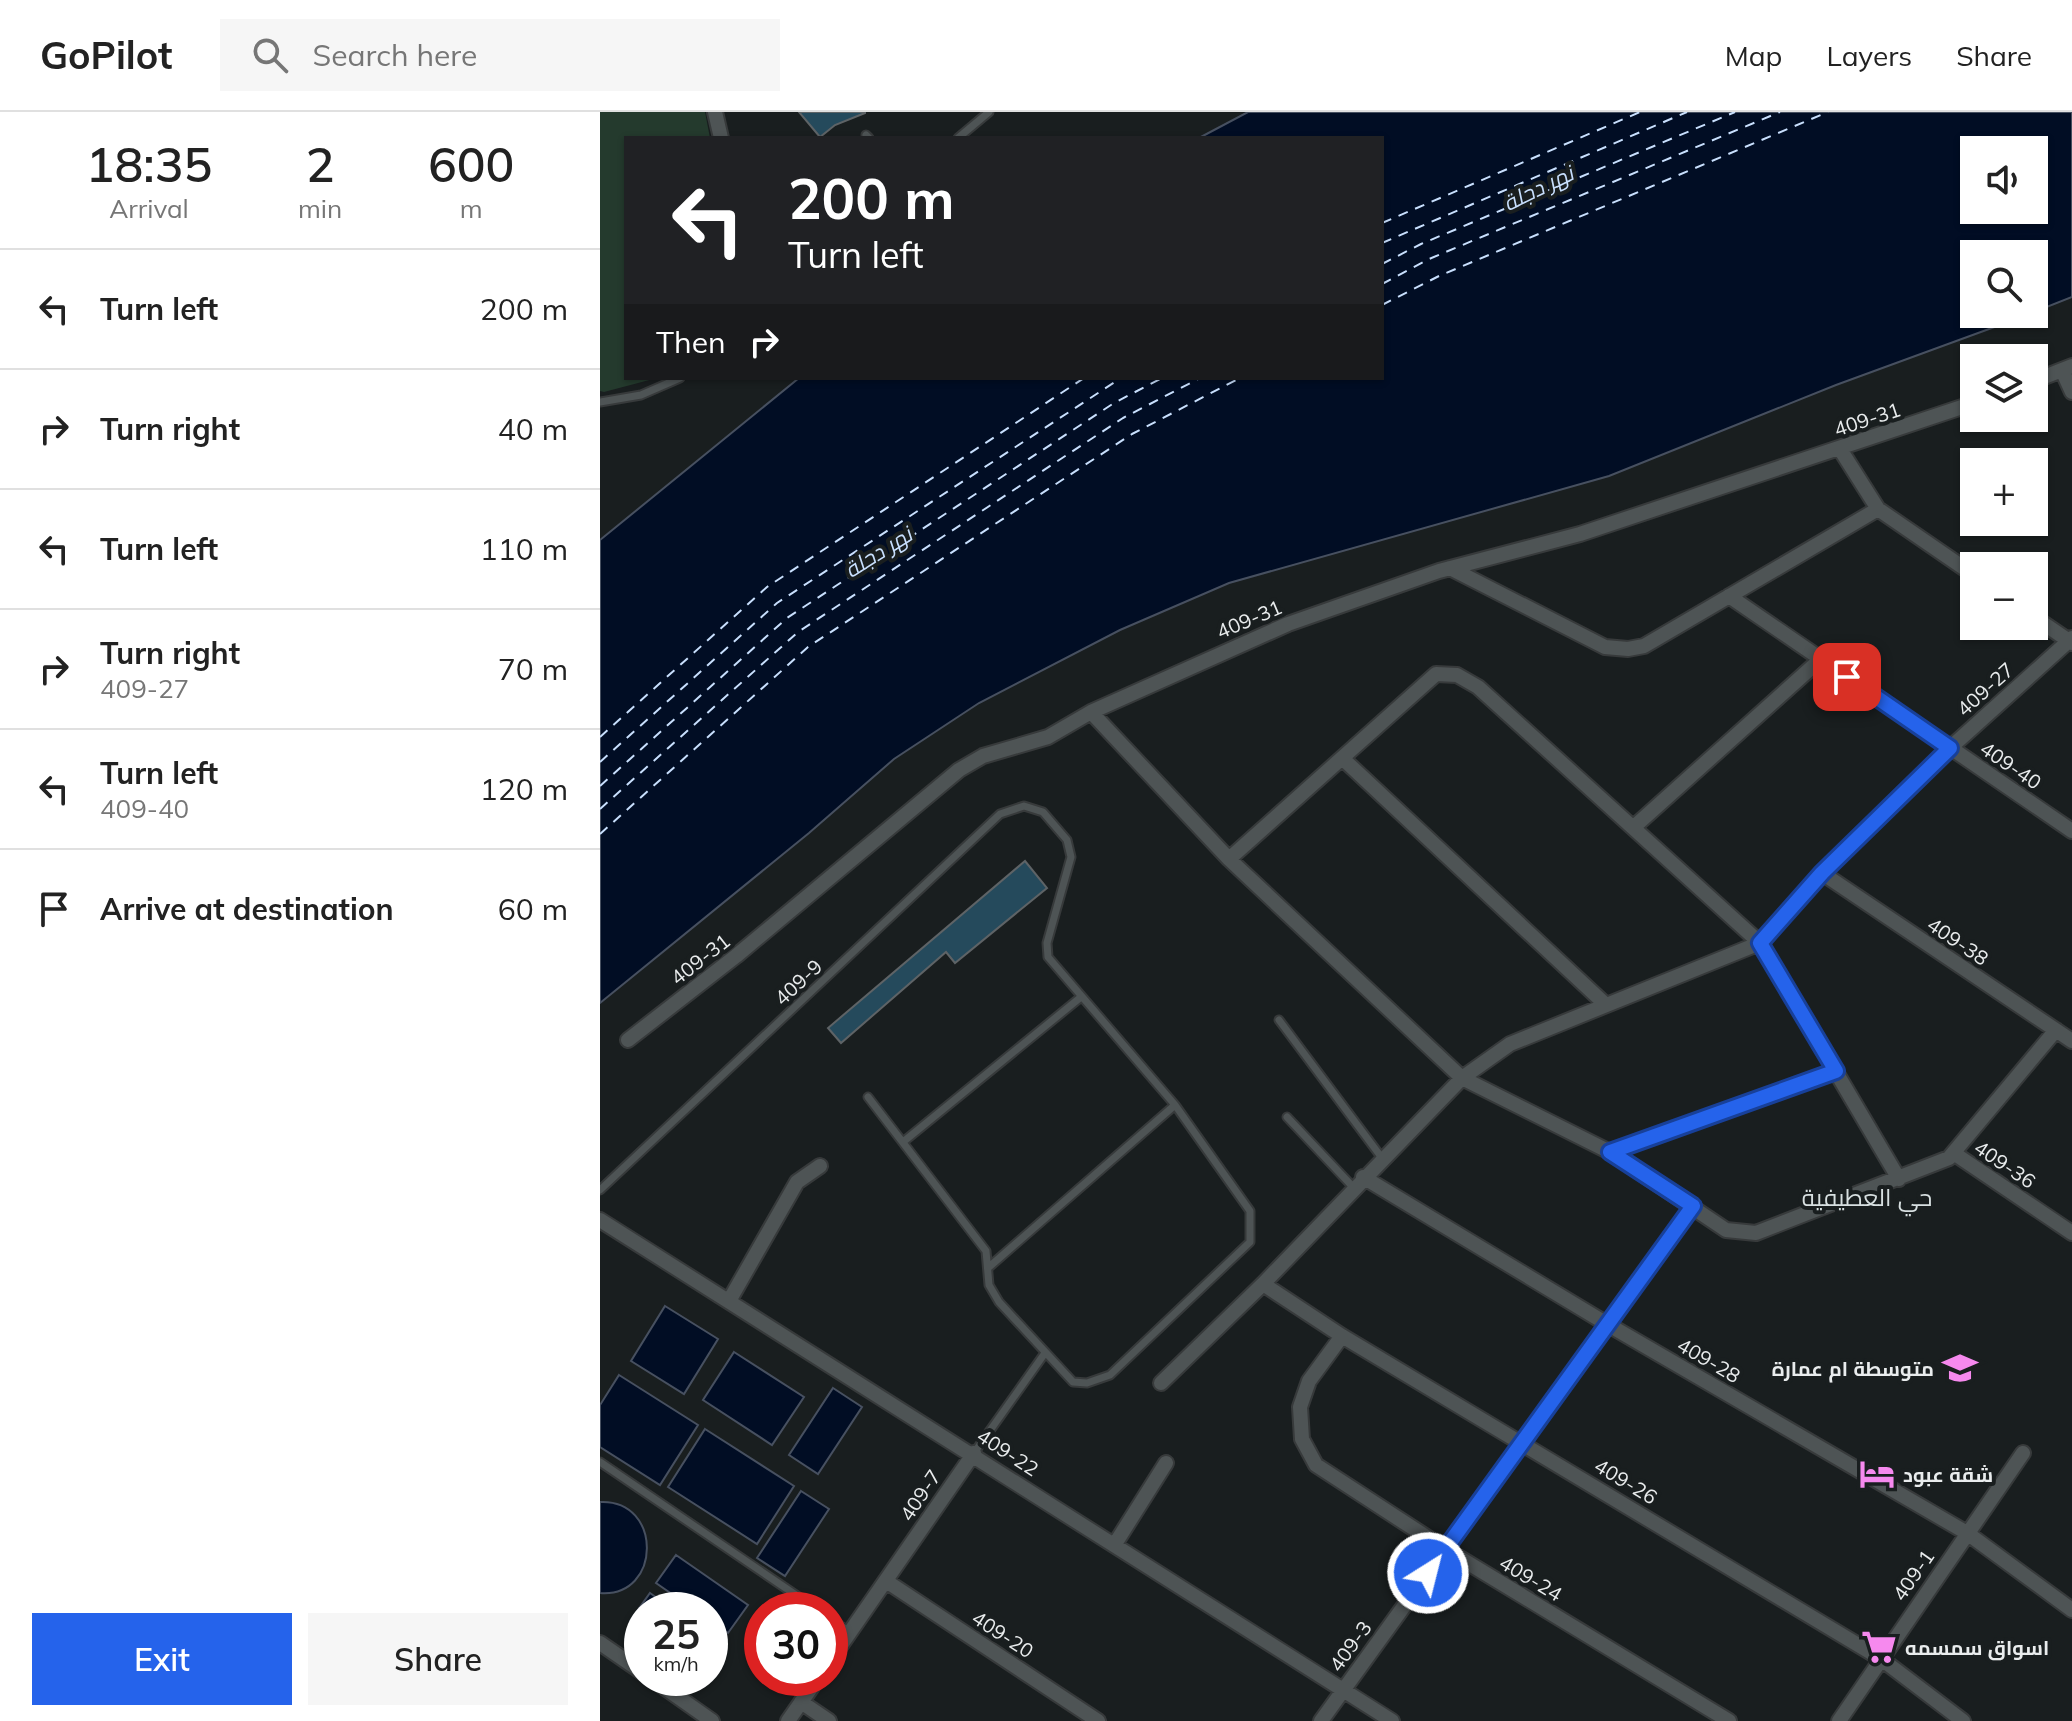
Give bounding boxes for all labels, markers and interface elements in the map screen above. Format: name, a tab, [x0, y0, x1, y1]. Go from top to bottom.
search box	[220, 19, 780, 91]
text: GoPilot	[40, 31, 172, 79]
icon: search	[248, 33, 292, 77]
text: Search here	[312, 36, 477, 74]
text: Map	[1725, 38, 1782, 73]
text: Layers	[1826, 38, 1912, 73]
text: Share	[1956, 38, 2032, 73]
text: 18:35	[86, 134, 212, 194]
text: 2	[306, 134, 334, 194]
text: 600	[428, 134, 514, 194]
map controls	[1960, 136, 2048, 640]
button: sound	[1960, 136, 2048, 224]
water label: نهر دجلة	[1498, 158, 1580, 217]
text: 200 m	[788, 163, 955, 233]
icon: left	[656, 168, 760, 272]
text: Arrival	[109, 192, 189, 225]
text: min	[298, 192, 342, 225]
text: m	[460, 192, 483, 225]
text: Turn left	[788, 232, 924, 277]
button: search	[1960, 240, 2048, 328]
icon: left	[32, 287, 76, 331]
text: Turn left	[100, 290, 218, 328]
text: 200 m	[480, 290, 568, 328]
icon: right	[742, 320, 786, 364]
text: Then	[656, 323, 726, 361]
button: layers	[1960, 344, 2048, 432]
street label: 409-31	[1831, 397, 1903, 441]
icon: right	[32, 407, 76, 451]
text: Turn right	[100, 410, 240, 448]
text: 40 m	[498, 410, 568, 448]
button: +	[1960, 448, 2048, 536]
water label: نهر دجلة	[839, 519, 919, 584]
icon: left	[32, 527, 76, 571]
text: Turn left	[100, 530, 218, 568]
text: 110 m	[480, 530, 568, 568]
button: −	[1960, 552, 2048, 640]
street label: 409-31	[1213, 594, 1285, 644]
text: Turn right	[100, 634, 240, 672]
pin	[1813, 643, 1881, 711]
icon: right	[32, 647, 76, 691]
text: 70 m	[498, 650, 568, 688]
icon: arrive	[1825, 655, 1869, 699]
street label: 409-27	[1951, 657, 2019, 721]
text: 409-27	[100, 672, 189, 705]
street label: 409-40	[1976, 735, 2046, 795]
text: Turn left	[100, 754, 218, 792]
icon: left	[32, 767, 76, 811]
text: 120 m	[480, 770, 568, 808]
text: 409-40	[100, 792, 189, 825]
icon: arrive	[32, 887, 76, 931]
text: Arrive at destination	[100, 890, 394, 928]
text: 60 m	[498, 890, 568, 928]
street label: 409-38	[1923, 911, 1993, 971]
street label: 409-31	[665, 928, 735, 990]
street label: 409-9	[769, 954, 827, 1010]
street label: 409-36	[1970, 1134, 2040, 1194]
district label: حي العطيفية	[1802, 1182, 1932, 1217]
street label: 409-28	[1673, 1332, 1745, 1388]
school or university icon: متوسطة ام عمارة	[1941, 1349, 1979, 1387]
place label: متوسطة ام عمارة	[1772, 1356, 1934, 1383]
street label: 409-22	[972, 1423, 1044, 1481]
street label: 409-26	[1590, 1453, 1662, 1509]
hotel icon: شقة عبود	[1858, 1455, 1896, 1493]
place label: شقة عبود	[1903, 1462, 1993, 1487]
street label: 409-7	[894, 1465, 946, 1525]
position arrow	[1386, 1531, 1470, 1615]
street label: 409-1	[1887, 1545, 1939, 1605]
street label: 409-24	[1495, 1550, 1567, 1606]
speed limit sign: 30	[744, 1592, 848, 1696]
street label: 409-20	[967, 1605, 1039, 1663]
text: 25	[652, 1609, 700, 1659]
button: Exit	[32, 1613, 292, 1705]
button: Share	[308, 1613, 568, 1705]
street label: 409-3	[1323, 1616, 1377, 1676]
supermarket icon: اسواق سمسمه	[1860, 1628, 1898, 1666]
place label: اسواق سمسمه	[1905, 1635, 2049, 1661]
text: km/h	[653, 1651, 699, 1676]

